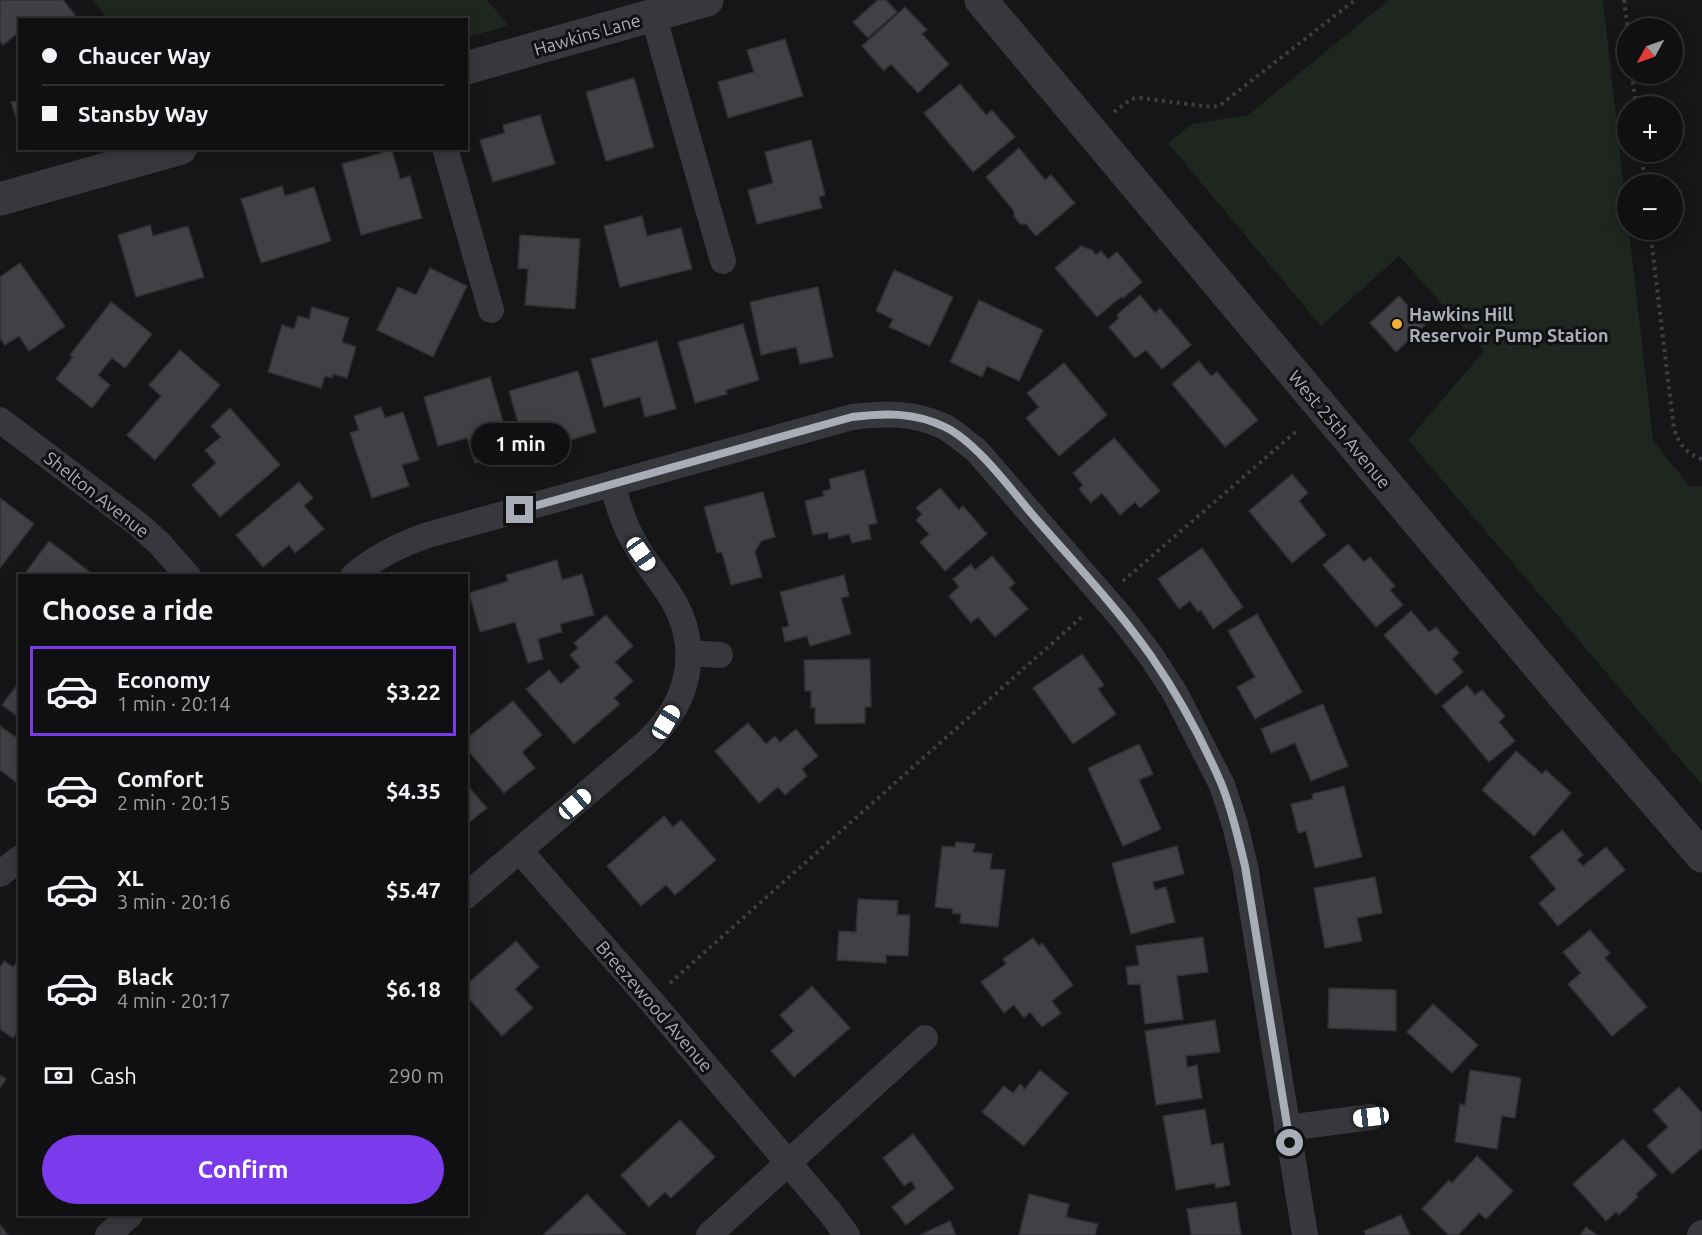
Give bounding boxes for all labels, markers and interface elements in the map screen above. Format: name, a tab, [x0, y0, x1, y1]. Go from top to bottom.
street label: Hawkins Lane	[531, 9, 643, 59]
north arrow	[1617, 18, 1683, 84]
map controls	[1617, 18, 1683, 240]
text: Chaucer Way	[78, 43, 211, 68]
button: +	[1617, 96, 1683, 162]
text: Stansby Way	[78, 101, 208, 126]
button: −	[1617, 174, 1683, 240]
place label: Hawkins Hill Reservoir Pump Station	[1409, 304, 1609, 345]
marker: Hawkins Hill Reservoir Pump Station	[1390, 317, 1404, 331]
street label: West 25th Avenue	[1285, 366, 1395, 492]
callout: 1 min	[470, 423, 570, 465]
text: 1 min	[495, 432, 546, 455]
street label: Shelton Avenue	[41, 447, 153, 541]
route end	[506, 496, 533, 523]
car	[623, 534, 659, 574]
text: Choose a ride	[42, 595, 214, 625]
icon: car	[45, 664, 99, 718]
text: Economy	[117, 667, 210, 692]
text: $3.22	[386, 679, 441, 704]
text: 1 min · 20:14	[117, 692, 231, 715]
car	[649, 702, 683, 742]
icon: car	[45, 763, 99, 817]
text: Comfort	[117, 766, 204, 791]
text: $4.35	[386, 778, 441, 803]
car	[556, 785, 594, 823]
text: 2 min · 20:15	[117, 791, 231, 814]
icon: car	[45, 862, 99, 916]
text: XL	[117, 865, 144, 890]
text: $5.47	[386, 877, 441, 902]
text: 3 min · 20:16	[117, 890, 231, 913]
street label: Breezewood Avenue	[593, 937, 717, 1075]
icon: car	[45, 961, 99, 1015]
text: Black	[117, 964, 174, 989]
text: $6.18	[386, 976, 441, 1001]
text: 4 min · 20:17	[117, 989, 231, 1012]
icon: cash	[42, 1059, 75, 1092]
text: Cash	[90, 1063, 137, 1088]
text: 290 m	[388, 1064, 444, 1087]
car	[1352, 1106, 1390, 1128]
route start	[1276, 1129, 1303, 1156]
button: Confirm	[42, 1135, 444, 1204]

